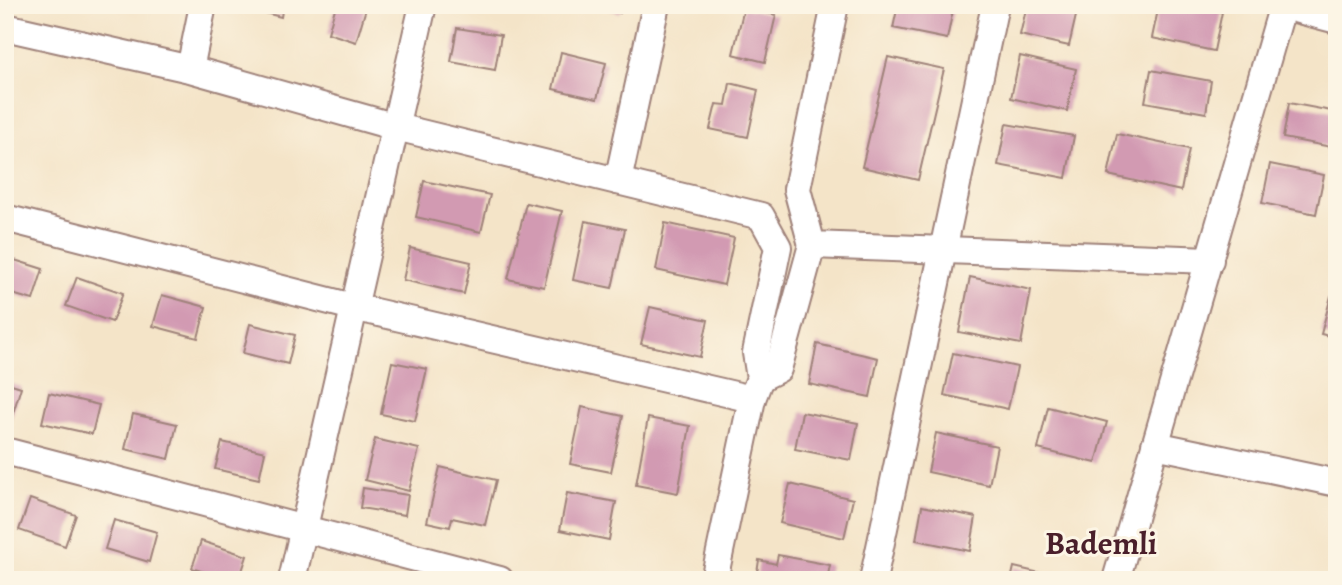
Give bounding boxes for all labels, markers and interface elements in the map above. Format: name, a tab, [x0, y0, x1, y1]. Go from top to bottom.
district label: Bademli	[1045, 521, 1157, 565]

